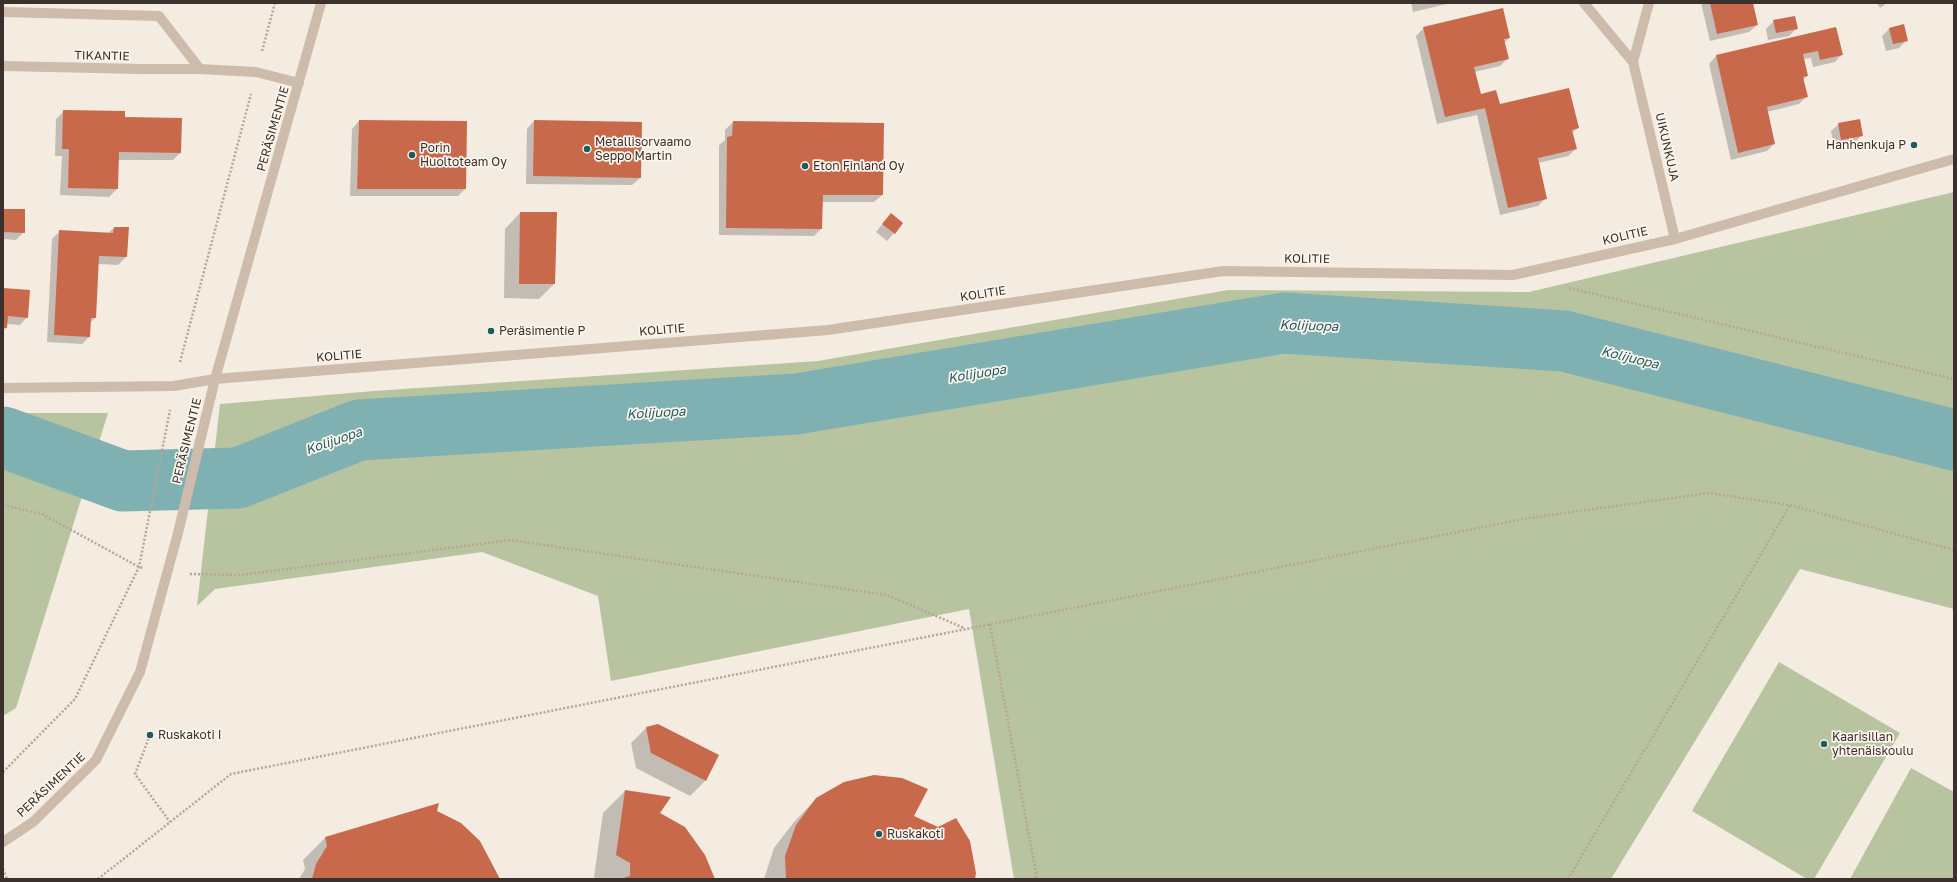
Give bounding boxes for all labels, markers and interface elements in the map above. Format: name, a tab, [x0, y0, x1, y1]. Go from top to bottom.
street label: TIKANTIE	[74, 48, 130, 64]
street label: PERÄSIMENTIE	[254, 85, 292, 173]
street label: UIKUNKUJA	[1652, 111, 1682, 183]
place label: Metallisorvaamo Seppo Martin	[595, 135, 691, 163]
place label: Hanhenkuja P	[1826, 138, 1906, 152]
marker: Hanhenkuja P	[1909, 140, 1919, 150]
place label: Porin Huoltoteam Oy	[420, 141, 507, 169]
marker: Metallisorvaamo Seppo Martin	[582, 144, 592, 154]
marker: Porin Huoltoteam Oy	[407, 150, 417, 160]
place label: Eton Finland Oy	[813, 159, 904, 173]
marker: Eton Finland Oy	[800, 161, 810, 171]
street label: KOLITIE	[1601, 224, 1649, 248]
street label: KOLITIE	[1284, 251, 1330, 267]
street label: KOLITIE	[959, 283, 1007, 305]
water label: Kolijuopa	[1279, 317, 1339, 335]
street label: KOLITIE	[638, 321, 686, 339]
place label: Peräsimentie P	[499, 324, 585, 338]
marker: Peräsimentie P	[486, 326, 496, 336]
water label: Kolijuopa	[1600, 343, 1660, 373]
street label: KOLITIE	[315, 347, 363, 365]
water label: Kolijuopa	[947, 362, 1007, 386]
street label: PERÄSIMENTIE	[169, 397, 205, 485]
water label: Kolijuopa	[626, 404, 686, 422]
water label: Kolijuopa	[304, 424, 364, 458]
place label: Ruskakoti I	[158, 728, 222, 742]
marker: Ruskakoti I	[145, 730, 155, 740]
place label: Kaarisillan yhtenäiskoulu	[1832, 730, 1914, 758]
marker: Kaarisillan yhtenäiskoulu	[1819, 739, 1829, 749]
street label: PERÄSIMENTIE	[14, 750, 88, 820]
place label: Ruskakoti	[887, 827, 944, 841]
marker: Ruskakoti	[874, 829, 884, 839]

